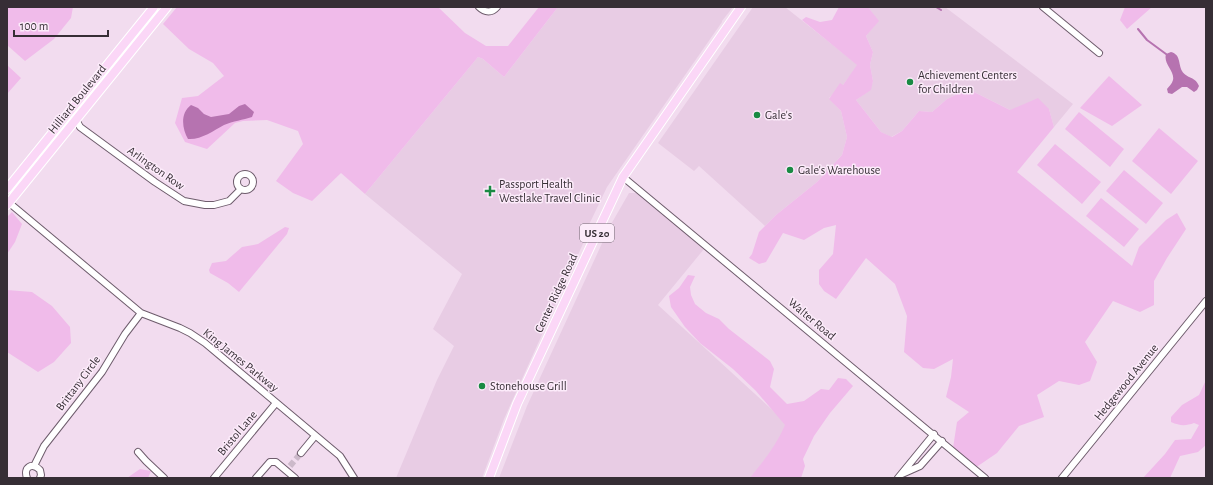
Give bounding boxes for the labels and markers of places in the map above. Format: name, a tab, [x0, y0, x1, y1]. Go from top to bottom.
place label: Achievement Centers for Children	[918, 69, 1017, 95]
marker: Achievement Centers for Children	[905, 77, 915, 87]
place label: Gale's	[765, 109, 792, 121]
marker: Gale's	[752, 110, 762, 120]
place label: Gale's Warehouse	[798, 164, 880, 176]
marker: Gale's Warehouse	[785, 165, 795, 175]
place label: Passport Health Westlake Travel Clinic	[499, 178, 600, 204]
marker: Passport Health Westlake Travel Clinic	[484, 185, 496, 197]
place label: Stonehouse Grill	[490, 380, 567, 392]
marker: Stonehouse Grill	[477, 381, 487, 391]

